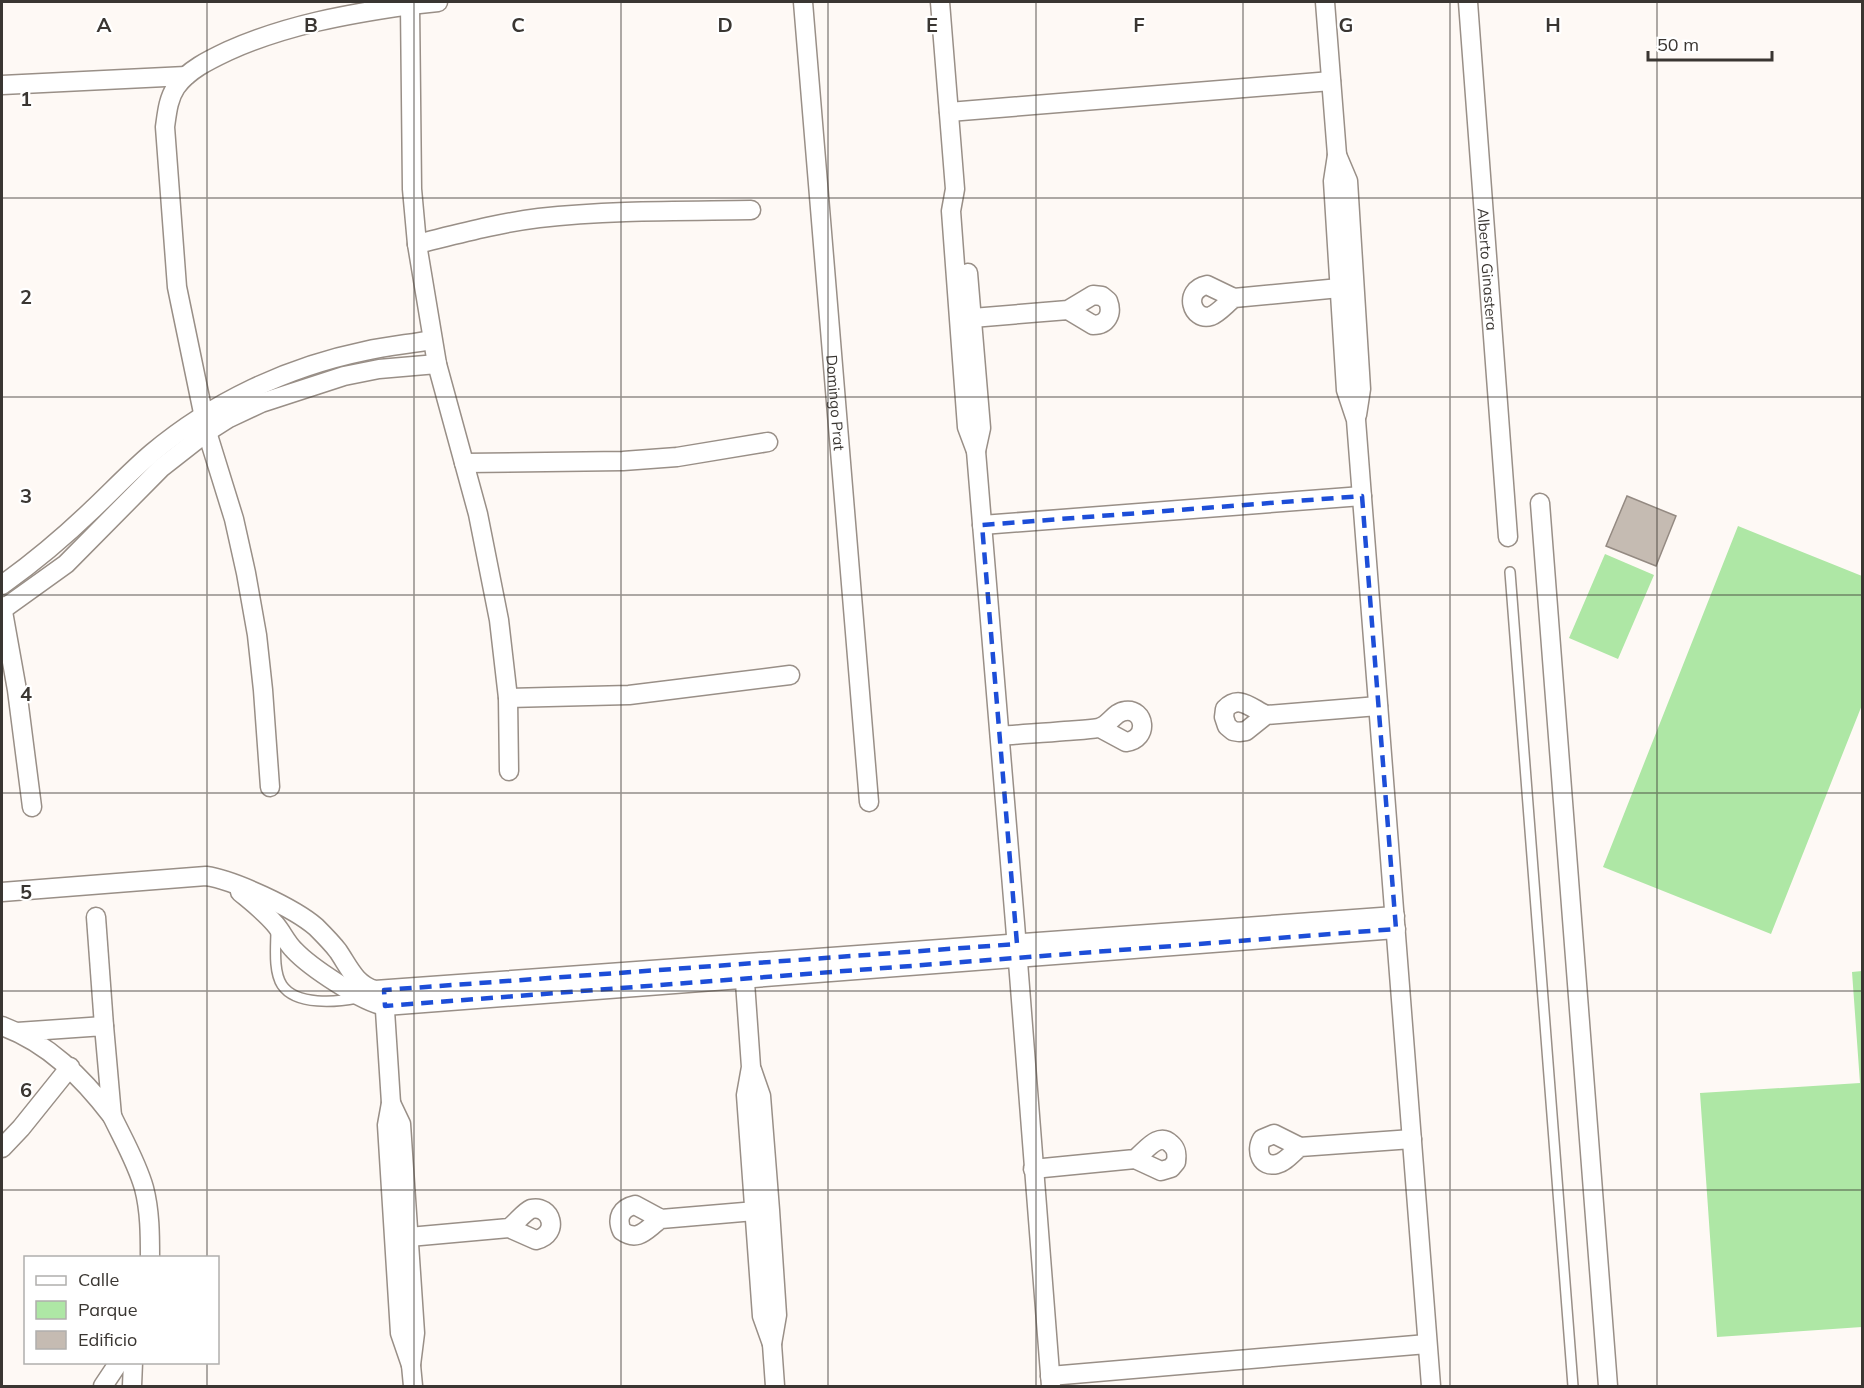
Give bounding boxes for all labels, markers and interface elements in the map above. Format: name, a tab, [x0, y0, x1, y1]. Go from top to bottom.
text: A	[97, 12, 112, 37]
text: B	[304, 12, 318, 37]
text: C	[511, 12, 525, 37]
text: D	[717, 12, 733, 37]
text: E	[926, 12, 938, 37]
text: F	[1133, 12, 1145, 37]
text: G	[1339, 12, 1353, 37]
text: H	[1545, 12, 1561, 37]
scale bar	[1648, 24, 1772, 62]
text: 50 m	[1657, 33, 1699, 56]
text: 1	[20, 86, 32, 111]
street label: Alberto Ginastera	[1474, 207, 1502, 331]
text: 2	[20, 284, 32, 309]
street label: Domingo Prat	[823, 354, 849, 451]
text: 3	[20, 483, 32, 508]
text: 4	[20, 681, 32, 706]
text: 5	[20, 879, 32, 904]
text: 6	[20, 1077, 32, 1102]
legend	[24, 1256, 219, 1364]
text: Calle	[78, 1268, 119, 1291]
text: Parque	[78, 1298, 137, 1321]
text: Edificio	[78, 1328, 137, 1351]

